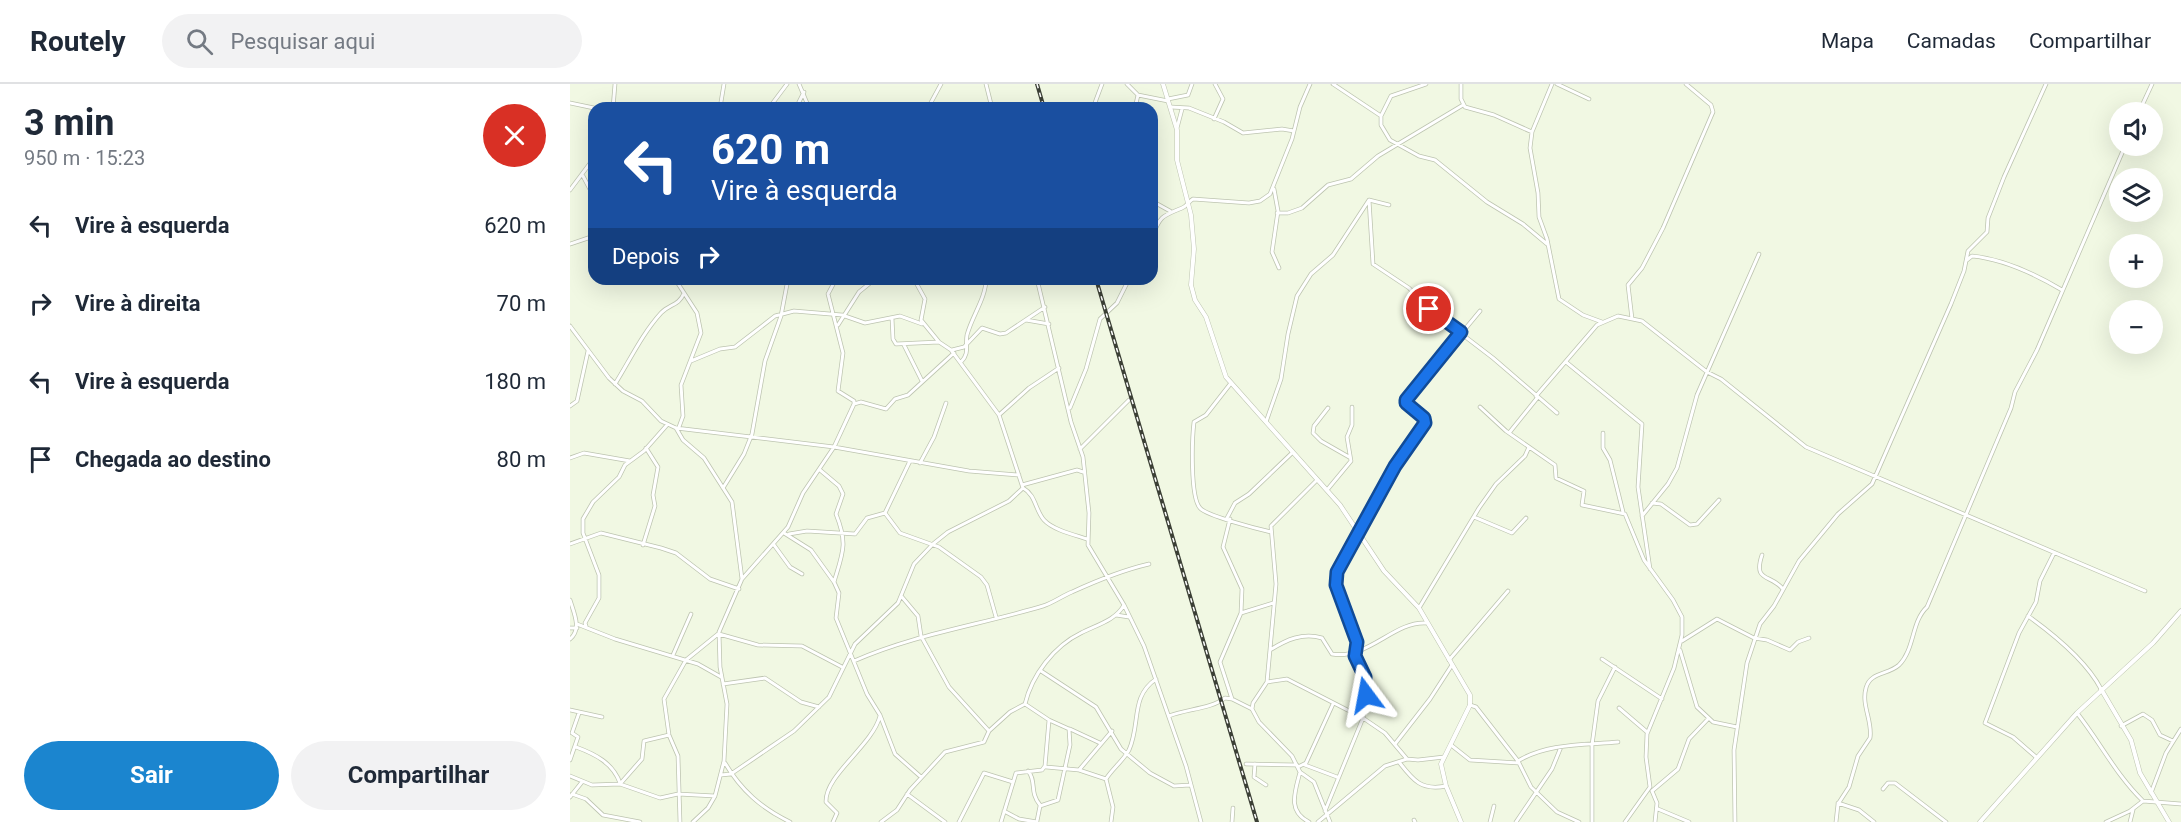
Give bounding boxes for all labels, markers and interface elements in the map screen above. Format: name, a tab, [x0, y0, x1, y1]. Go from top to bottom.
search box	[162, 14, 582, 68]
text: Routely	[30, 25, 126, 58]
icon: search	[183, 25, 216, 58]
text: Pesquisar aqui	[231, 29, 375, 54]
text: Mapa	[1821, 29, 1874, 53]
text: Camadas	[1907, 29, 1996, 53]
text: Compartilhar	[2029, 29, 2151, 53]
text: 3 min	[24, 102, 115, 144]
map controls	[2109, 102, 2163, 354]
button: sound	[2109, 102, 2163, 156]
button: close	[483, 104, 546, 167]
text: 620 m	[711, 125, 830, 174]
icon: left	[612, 126, 690, 204]
text: 950 m · 15:23	[24, 146, 145, 170]
button: layers	[2109, 168, 2163, 222]
text: Vire à esquerda	[711, 175, 898, 207]
icon: left	[24, 209, 57, 242]
text: Vire à esquerda	[75, 213, 229, 238]
text: 620 m	[484, 213, 546, 238]
button: +	[2109, 234, 2163, 288]
icon: right	[692, 240, 725, 273]
text: Depois	[612, 244, 680, 269]
pin	[1403, 283, 1454, 334]
icon: right	[24, 287, 57, 320]
text: Vire à direita	[75, 291, 201, 316]
text: 70 m	[497, 291, 546, 316]
icon: arrive	[1412, 292, 1445, 325]
button: −	[2109, 300, 2163, 354]
icon: left	[24, 365, 57, 398]
text: Vire à esquerda	[75, 369, 229, 394]
text: 180 m	[484, 369, 546, 394]
icon: arrive	[24, 443, 57, 476]
text: Chegada ao destino	[75, 447, 271, 472]
text: 80 m	[497, 447, 546, 472]
position arrow	[1334, 663, 1398, 727]
button: Sair	[24, 741, 279, 810]
button: Compartilhar	[291, 741, 546, 810]

